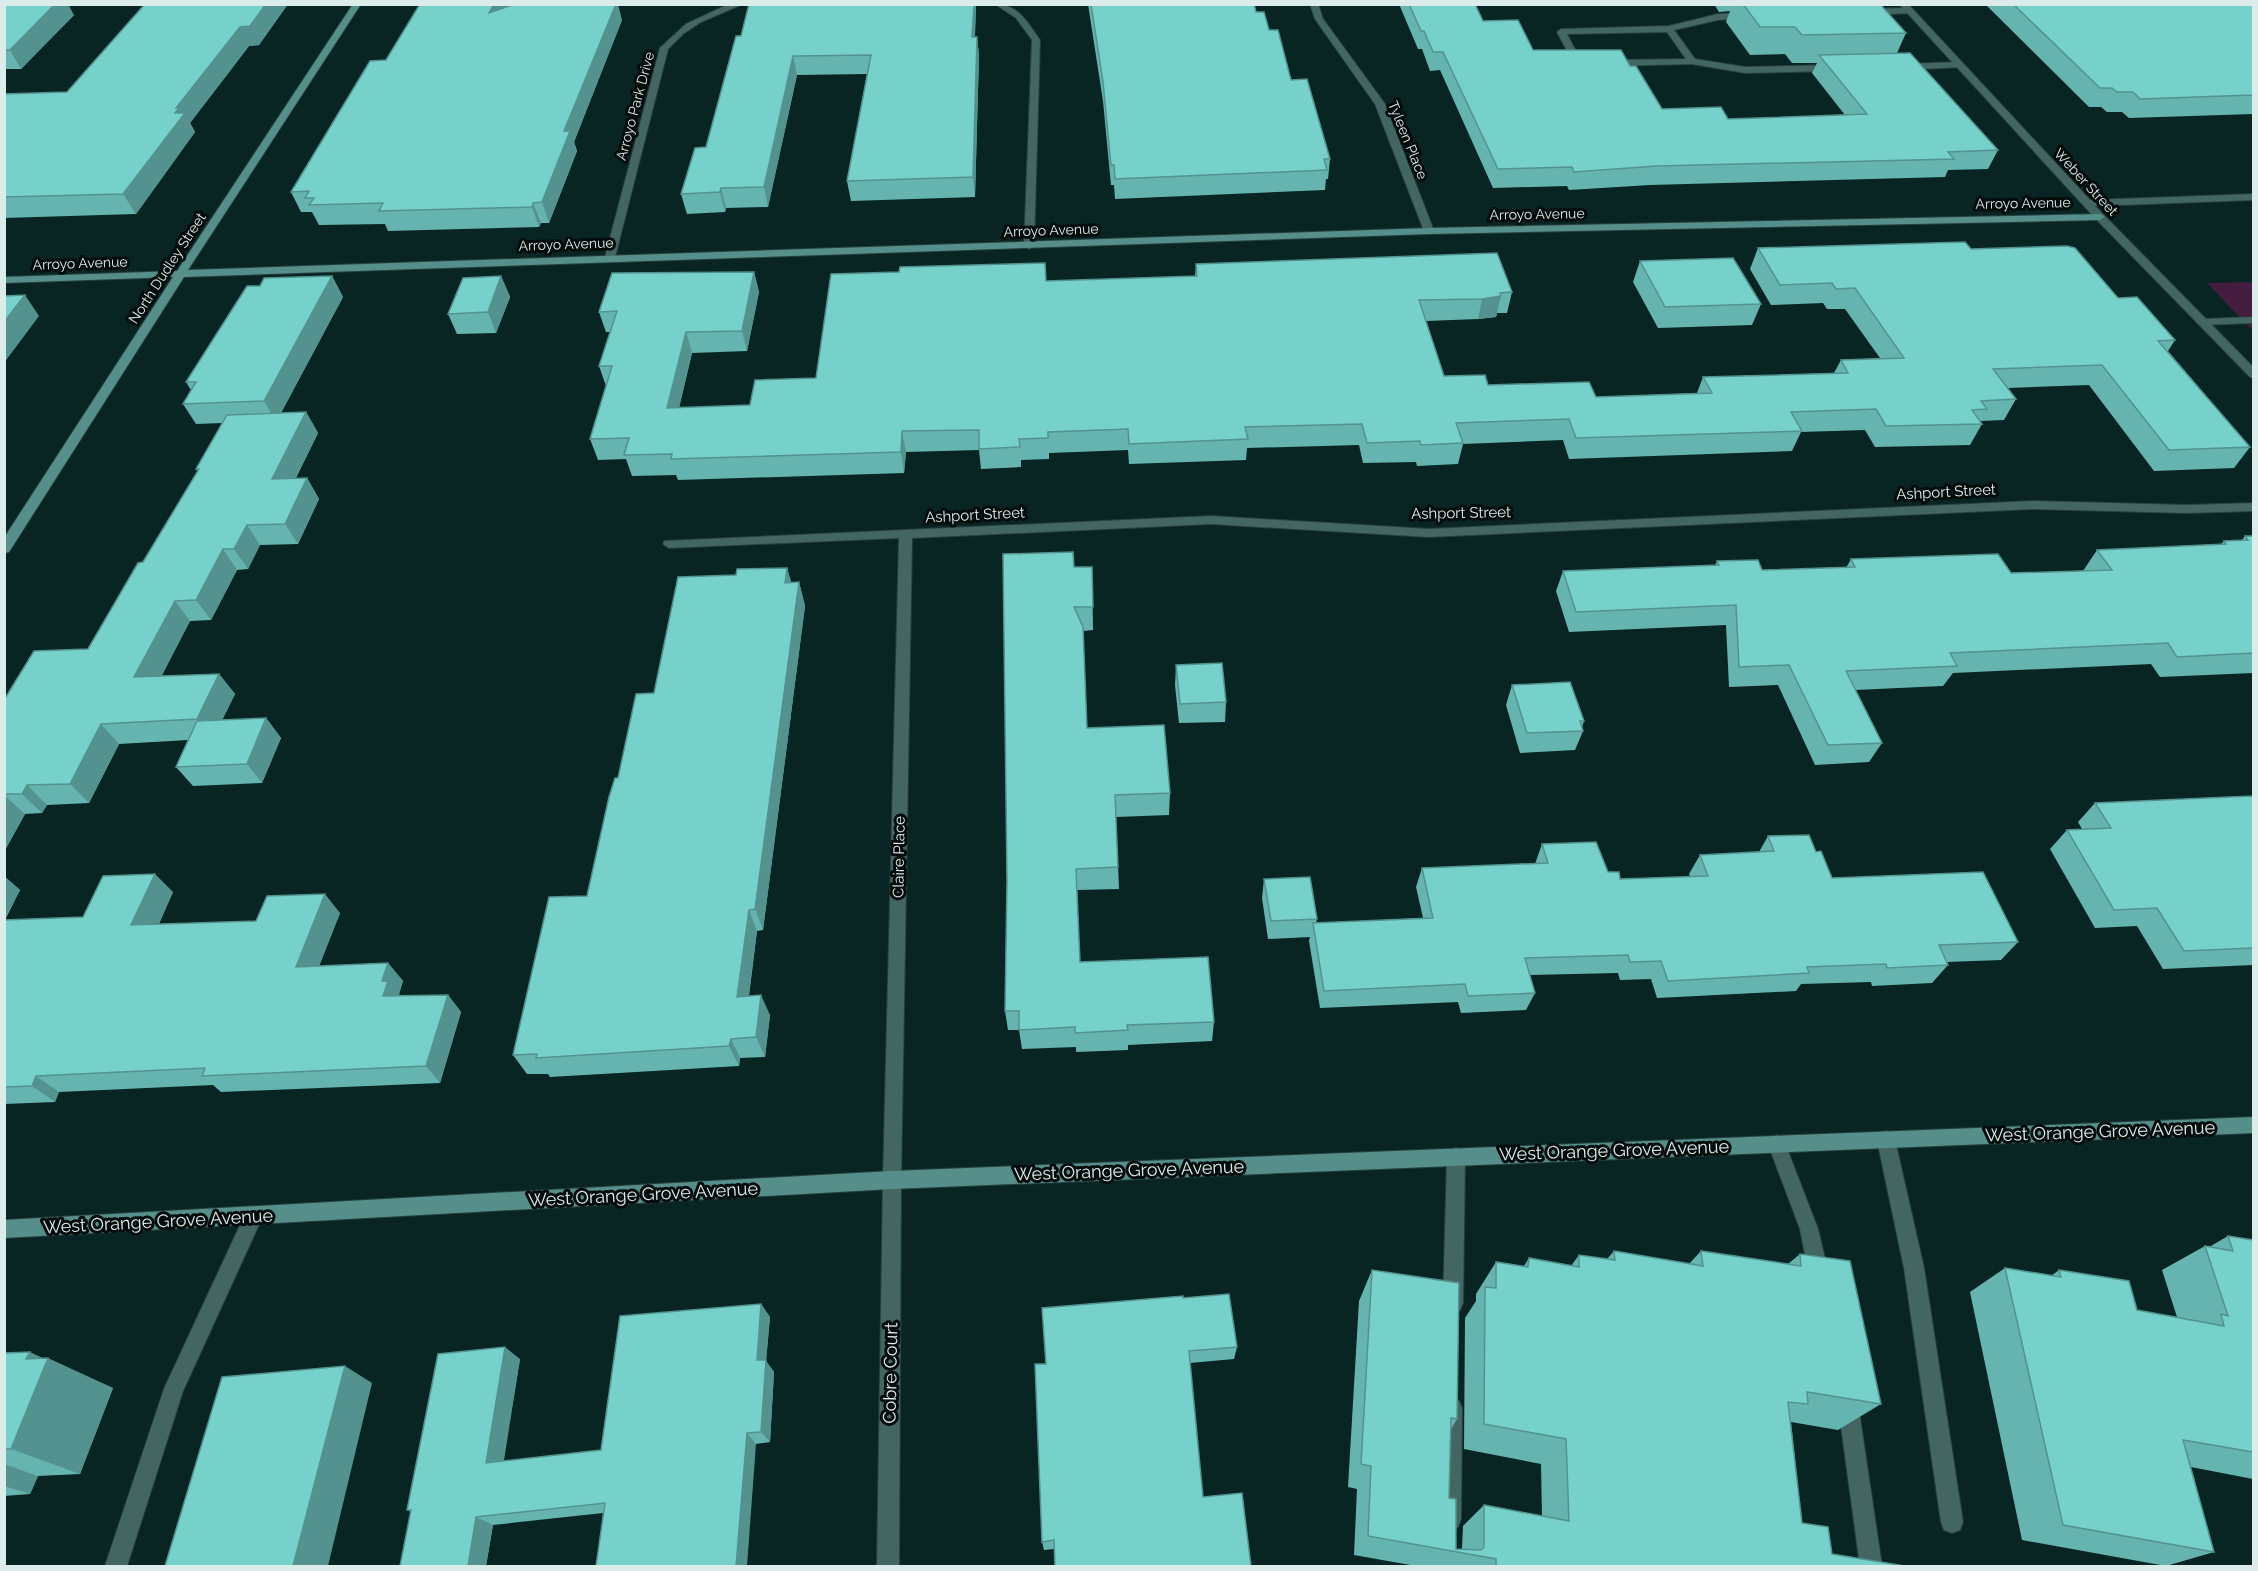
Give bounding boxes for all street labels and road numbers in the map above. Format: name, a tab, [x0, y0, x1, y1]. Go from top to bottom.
street label: Arroyo Park Drive	[613, 50, 657, 162]
street label: Tyleen Place	[1385, 99, 1431, 181]
street label: Weber Street	[2051, 145, 2121, 219]
street label: Arroyo Avenue	[1975, 194, 2071, 212]
street label: Arroyo Avenue	[1489, 205, 1585, 223]
street label: North Dudley Street	[125, 209, 209, 326]
street label: Arroyo Avenue	[1003, 220, 1099, 240]
street label: Arroyo Avenue	[518, 234, 614, 254]
street label: Arroyo Avenue	[32, 253, 128, 273]
street label: Ashport Street	[1896, 480, 1996, 504]
street label: Ashport Street	[925, 503, 1025, 527]
street label: Ashport Street	[1411, 503, 1511, 523]
street label: Claire Place	[889, 816, 909, 898]
street label: West Orange Grove Avenue	[1985, 1116, 2216, 1146]
street label: West Orange Grove Avenue	[1499, 1135, 1730, 1165]
street label: West Orange Grove Avenue	[1014, 1155, 1245, 1185]
street label: West Orange Grove Avenue	[528, 1177, 759, 1211]
street label: West Orange Grove Avenue	[43, 1204, 274, 1238]
street label: Cobre Court	[879, 1322, 901, 1424]

